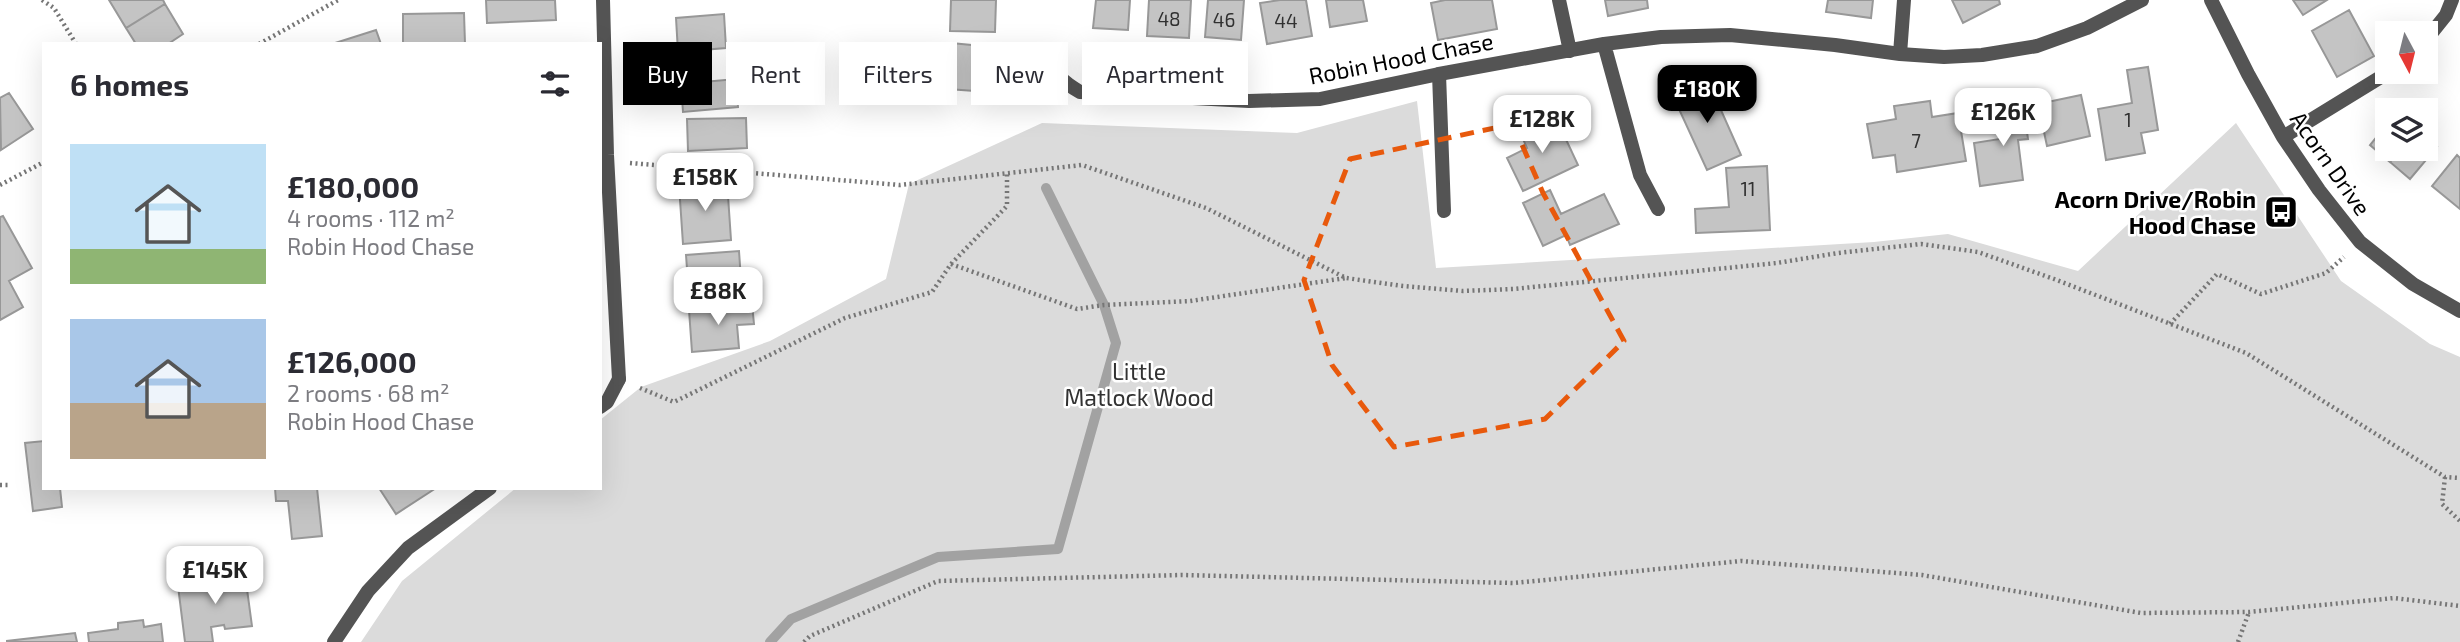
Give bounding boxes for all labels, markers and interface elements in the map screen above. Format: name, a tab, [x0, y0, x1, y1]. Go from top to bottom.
house number: 48	[1157, 7, 1181, 30]
house number: 46	[1213, 8, 1235, 31]
house number: 44	[1274, 9, 1298, 32]
north arrow	[2375, 21, 2438, 84]
map controls	[2375, 21, 2438, 161]
street label: Robin Hood Chase	[1306, 26, 1496, 90]
chip: Buy	[623, 42, 712, 105]
chip: Rent	[726, 42, 825, 105]
chip: Filters	[839, 42, 957, 105]
chip: New	[971, 42, 1068, 105]
chip: Apartment	[1082, 42, 1248, 105]
icon: filters	[536, 65, 574, 103]
text: 6 homes	[70, 66, 189, 102]
pin: £180K	[1658, 66, 1756, 125]
text: £180K	[1674, 74, 1740, 102]
pin: £126K	[1954, 88, 2052, 148]
pin: £128K	[1493, 96, 1591, 155]
text: £126K	[1971, 97, 2035, 125]
button: layers	[2375, 98, 2438, 161]
text: £128K	[1509, 104, 1575, 132]
street label: Acorn Drive	[2285, 106, 2377, 220]
house number: 1	[2124, 108, 2132, 131]
house number: 7	[1911, 129, 1921, 152]
pin: £158K	[656, 154, 754, 213]
text: £158K	[672, 162, 738, 190]
text: £180,000	[287, 168, 419, 204]
icon: home	[126, 172, 210, 256]
house number: 11	[1740, 177, 1756, 200]
place label: Acorn Drive/Robin Hood Chase	[2055, 185, 2256, 239]
bus stop icon: Acorn Drive/Robin Hood Chase	[2262, 193, 2300, 231]
text: 4 rooms · 112 m²	[287, 204, 455, 232]
text: Robin Hood Chase	[287, 232, 474, 260]
pin: £88K	[677, 268, 759, 327]
text: £88K	[690, 276, 746, 304]
text: £126,000	[287, 343, 417, 379]
icon: home	[126, 347, 210, 431]
park label: Little Matlock Wood	[1064, 357, 1214, 411]
text: 2 rooms · 68 m²	[287, 379, 450, 407]
text: Robin Hood Chase	[287, 407, 474, 435]
pin: £145K	[166, 546, 264, 606]
text: £145K	[182, 555, 248, 583]

